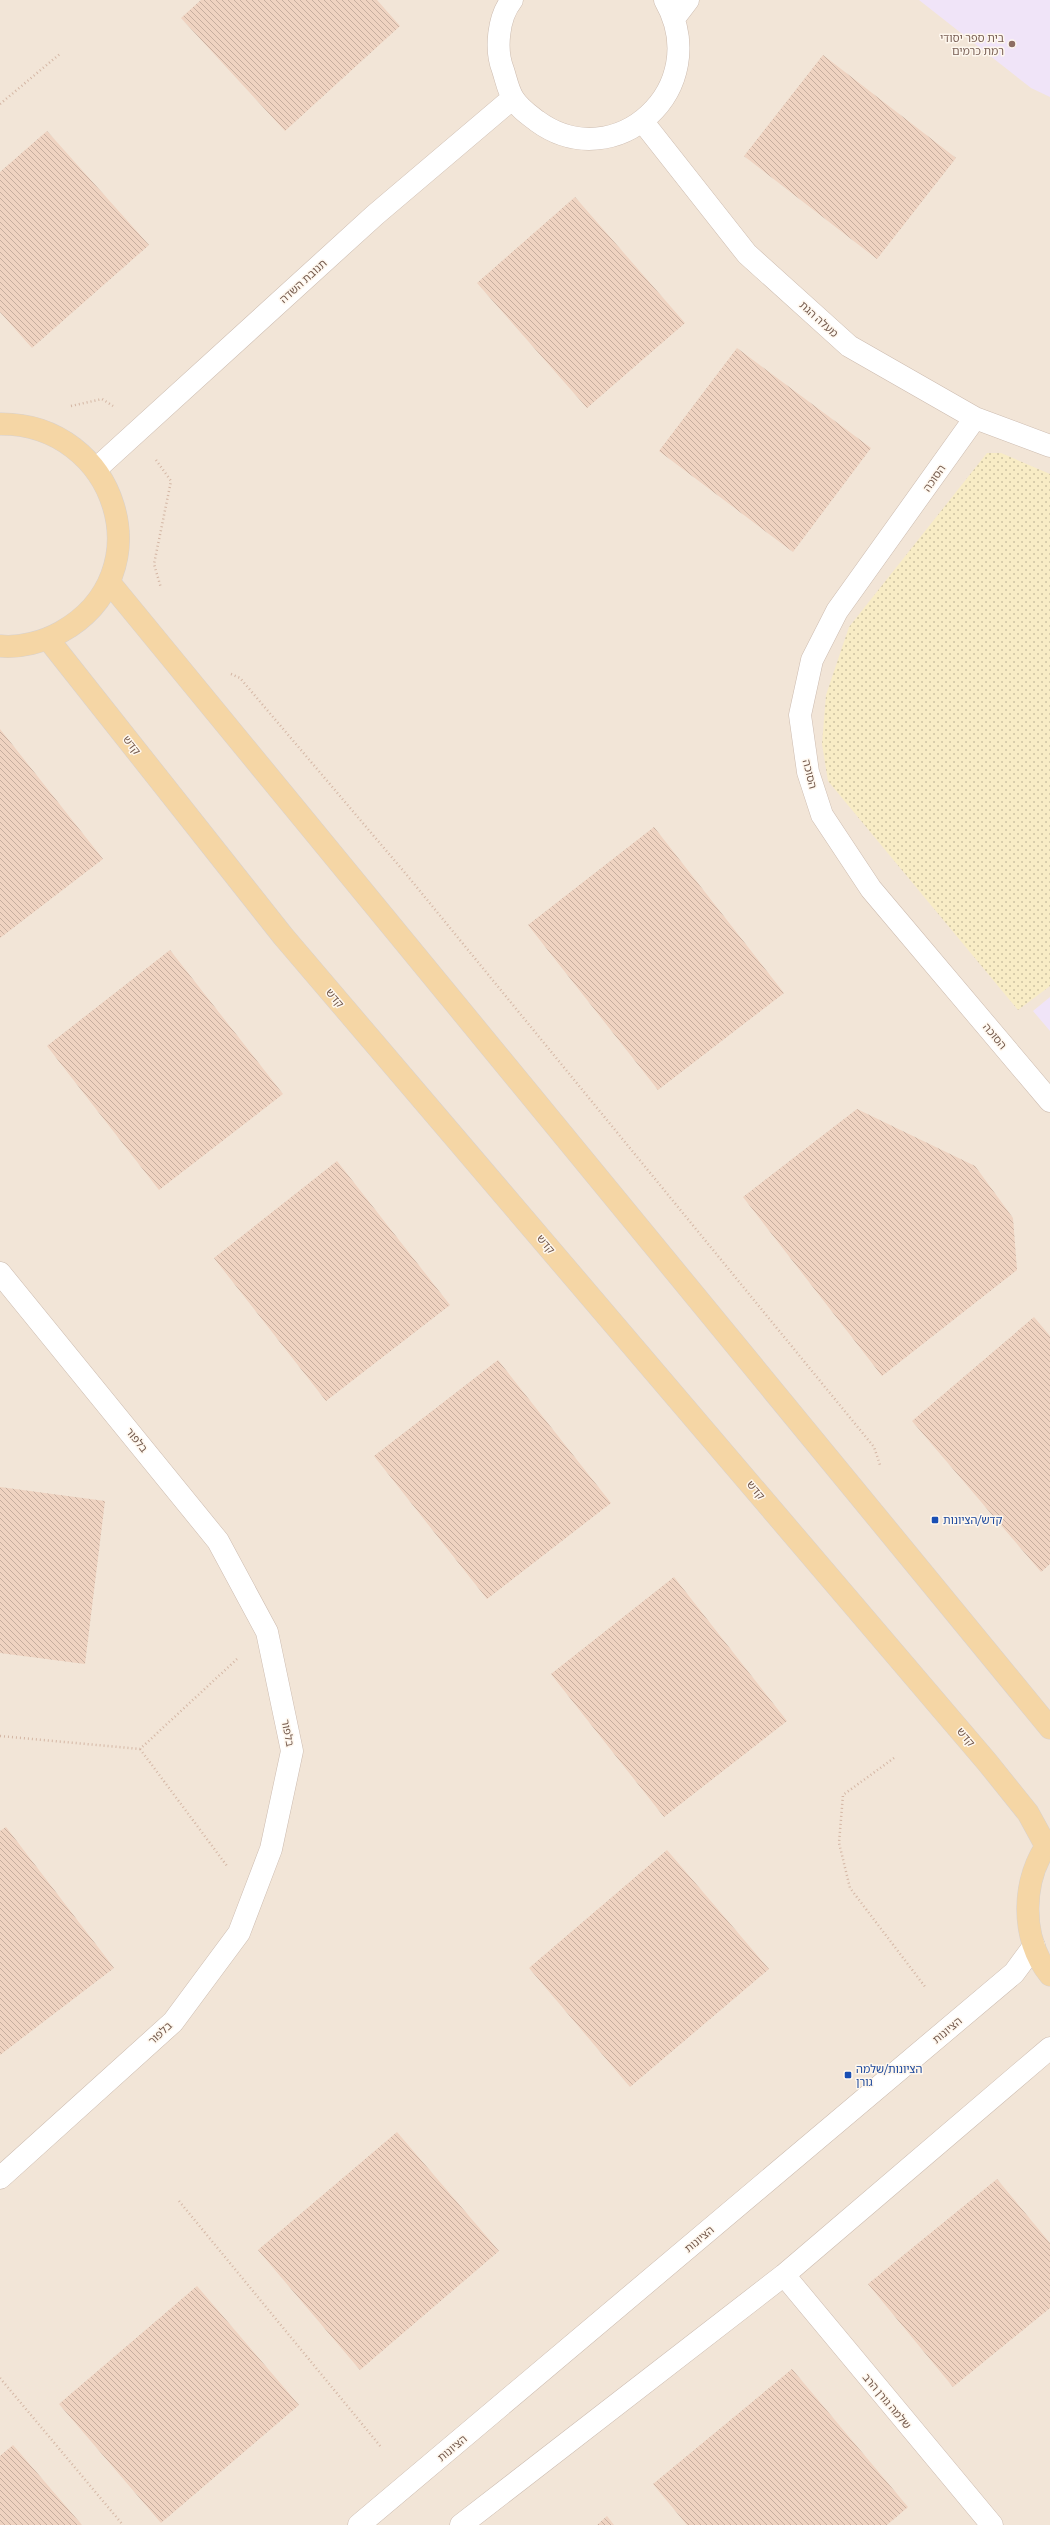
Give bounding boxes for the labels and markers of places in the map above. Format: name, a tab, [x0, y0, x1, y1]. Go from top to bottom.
place label: בית ספר יסודי רמת כרמים	[940, 32, 1004, 57]
marker: בית ספר יסודי רמת כרמים	[1007, 39, 1017, 49]
place label: קדש/הציונות	[943, 1514, 1002, 1526]
marker: קדש/הציונות	[930, 1515, 940, 1525]
place label: הציונות/שלמה גורן	[856, 2063, 922, 2088]
marker: הציונות/שלמה גורן	[843, 2070, 853, 2080]

